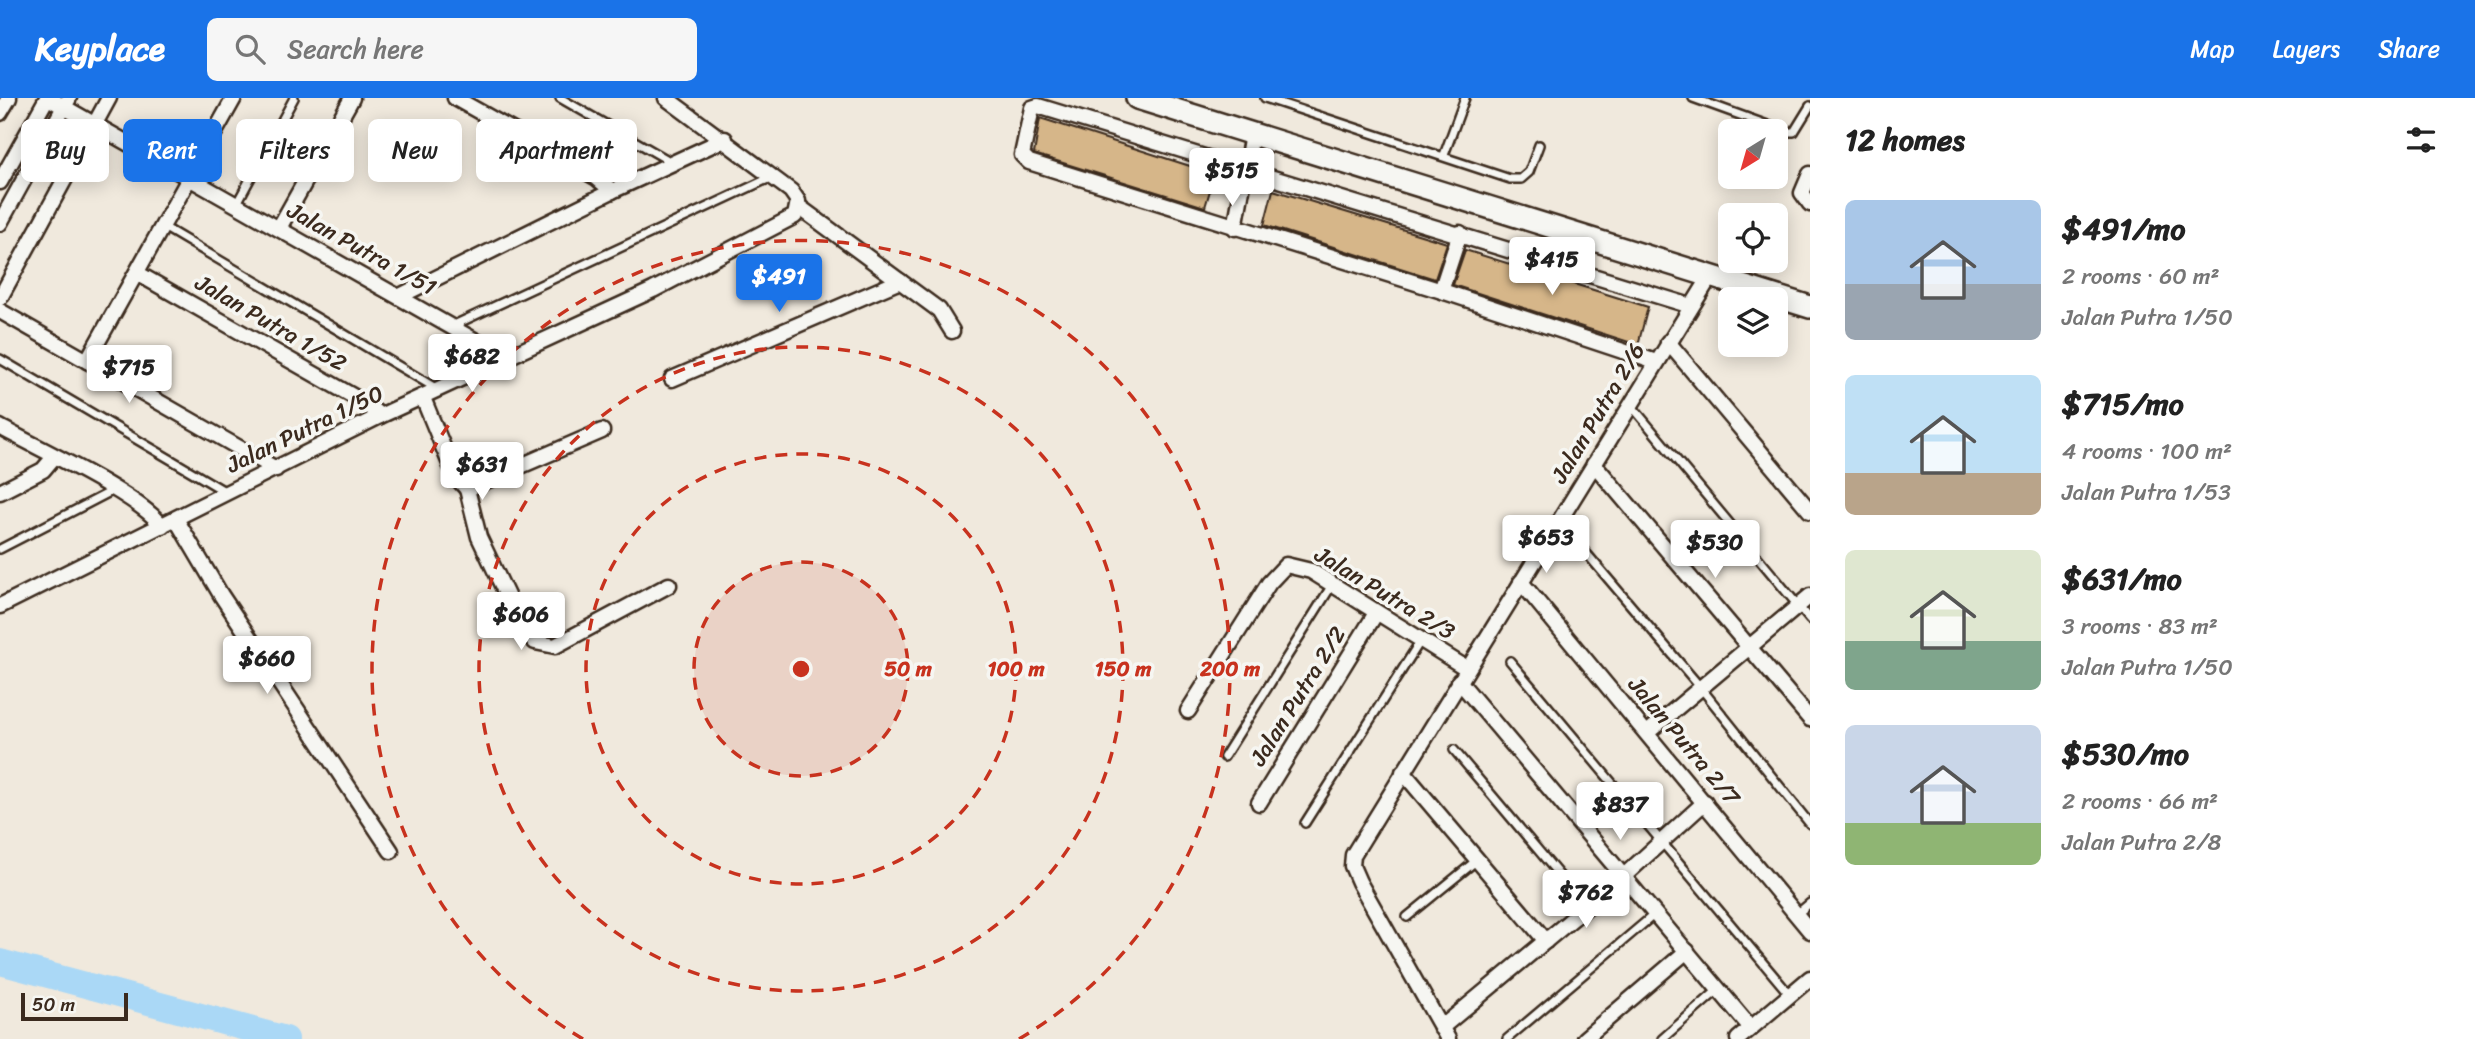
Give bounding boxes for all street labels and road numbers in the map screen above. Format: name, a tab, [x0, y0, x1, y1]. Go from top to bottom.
street label: Jalan Putra 1/51	[279, 190, 445, 307]
street label: Jalan Putra 1/52	[187, 262, 355, 383]
street label: Jalan Putra 2/6	[1539, 334, 1656, 492]
street label: Jalan Putra 1/50	[218, 373, 391, 485]
street label: Jalan Putra 2/3	[1306, 534, 1464, 651]
street label: Jalan Putra 2/2	[1238, 618, 1357, 775]
street label: Jalan Putra 2/7	[1617, 666, 1752, 816]

